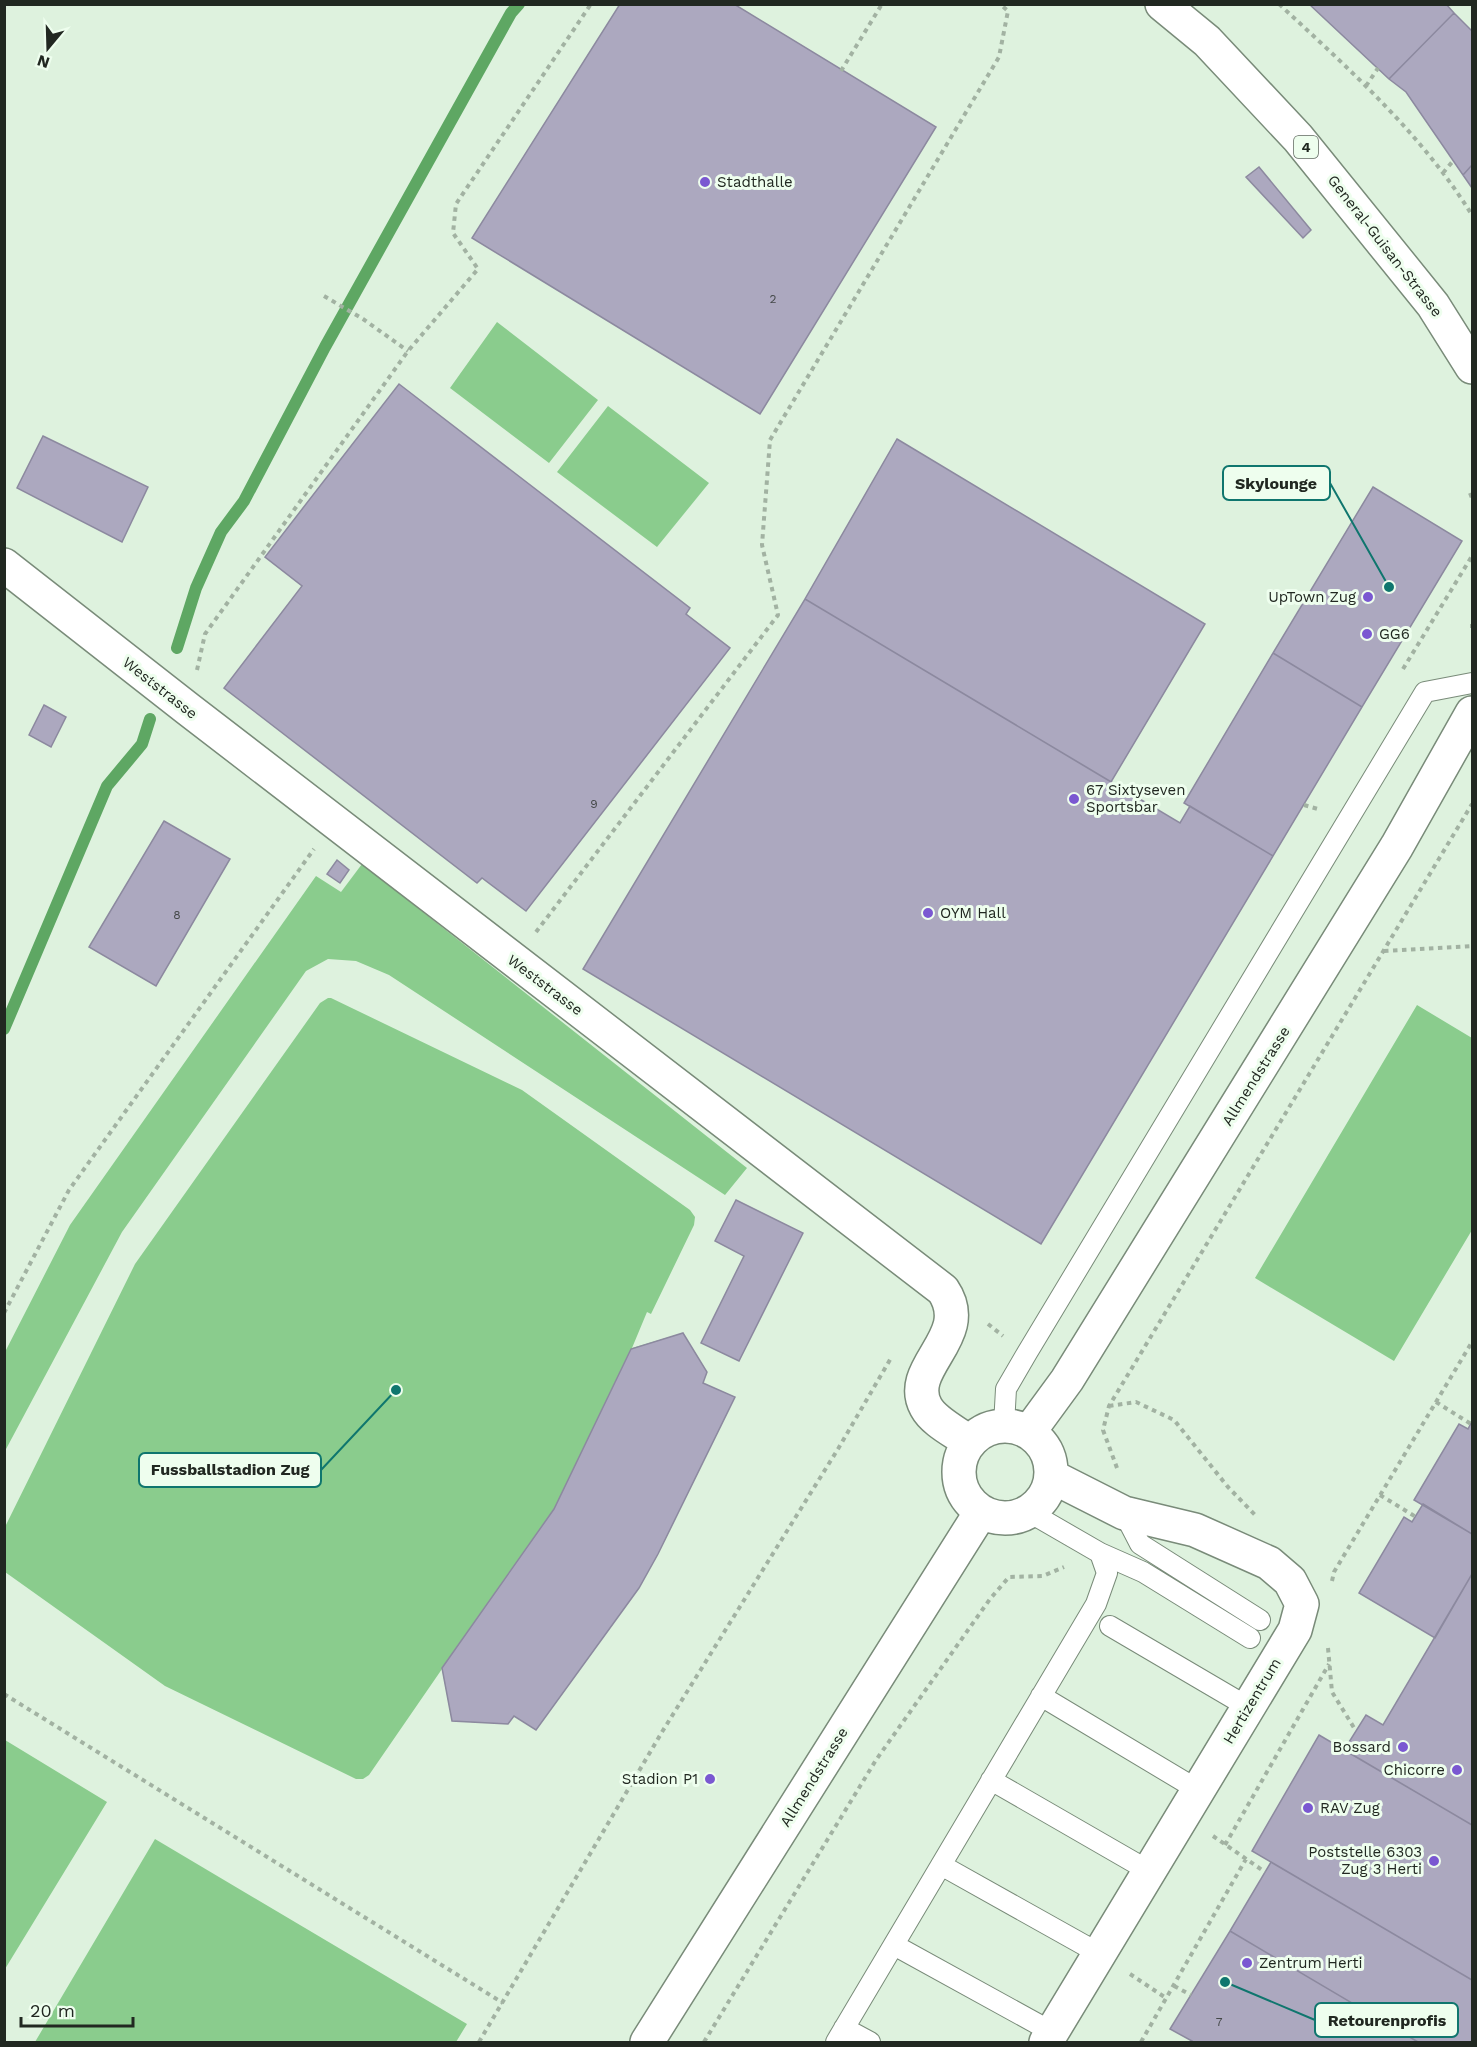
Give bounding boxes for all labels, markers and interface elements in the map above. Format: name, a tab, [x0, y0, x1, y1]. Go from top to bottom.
north arrow	[18, 18, 78, 78]
text: N	[35, 51, 52, 73]
road number: 4	[1294, 136, 1318, 158]
street label: General-Guisan-Strasse	[1324, 171, 1446, 321]
place label: Stadthalle	[717, 173, 793, 191]
marker: Stadthalle	[698, 175, 712, 189]
house number: 2	[770, 292, 777, 306]
callout: Skylounge	[1223, 466, 1330, 500]
text: Skylounge	[1235, 474, 1317, 493]
place label: UpTown Zug	[1268, 588, 1356, 606]
marker: UpTown Zug	[1361, 590, 1375, 604]
place label: GG6	[1379, 625, 1410, 643]
marker: GG6	[1360, 627, 1374, 641]
street label: Weststrasse	[119, 653, 201, 723]
place label: 67 Sixtyseven Sportsbar	[1086, 781, 1186, 816]
marker: 67 Sixtyseven Sportsbar	[1067, 792, 1081, 806]
house number: 9	[590, 797, 598, 811]
place label: OYM Hall	[940, 904, 1006, 922]
marker: OYM Hall	[921, 906, 935, 920]
house number: 8	[173, 908, 181, 922]
street label: Weststrasse	[504, 951, 586, 1019]
street label: Allmendstrasse	[1218, 1023, 1294, 1129]
callout: Fussballstadion Zug	[139, 1453, 321, 1487]
text: Fussballstadion Zug	[151, 1460, 309, 1479]
street label: Hertizentrum	[1219, 1655, 1285, 1747]
street label: Allmendstrasse	[776, 1724, 852, 1830]
place label: Bossard	[1333, 1738, 1391, 1756]
marker: Bossard	[1396, 1740, 1410, 1754]
place label: Chicorre	[1383, 1761, 1445, 1779]
marker: Chicorre	[1450, 1763, 1464, 1777]
place label: Stadion P1	[622, 1770, 698, 1788]
marker: Stadion P1	[703, 1772, 717, 1786]
place label: RAV Zug	[1320, 1799, 1380, 1817]
marker: RAV Zug	[1301, 1801, 1315, 1815]
place label: Poststelle 6303 Zug 3 Herti	[1308, 1843, 1422, 1878]
marker: Poststelle 6303 Zug 3 Herti	[1427, 1854, 1441, 1868]
place label: Zentrum Herti	[1259, 1954, 1363, 1972]
marker: Zentrum Herti	[1240, 1956, 1254, 1970]
scale bar	[21, 1990, 134, 2028]
text: 20 m	[30, 2000, 75, 2021]
callout: Retourenprofis	[1315, 2003, 1458, 2037]
text: Retourenprofis	[1328, 2011, 1447, 2030]
house number: 7	[1216, 2015, 1223, 2029]

